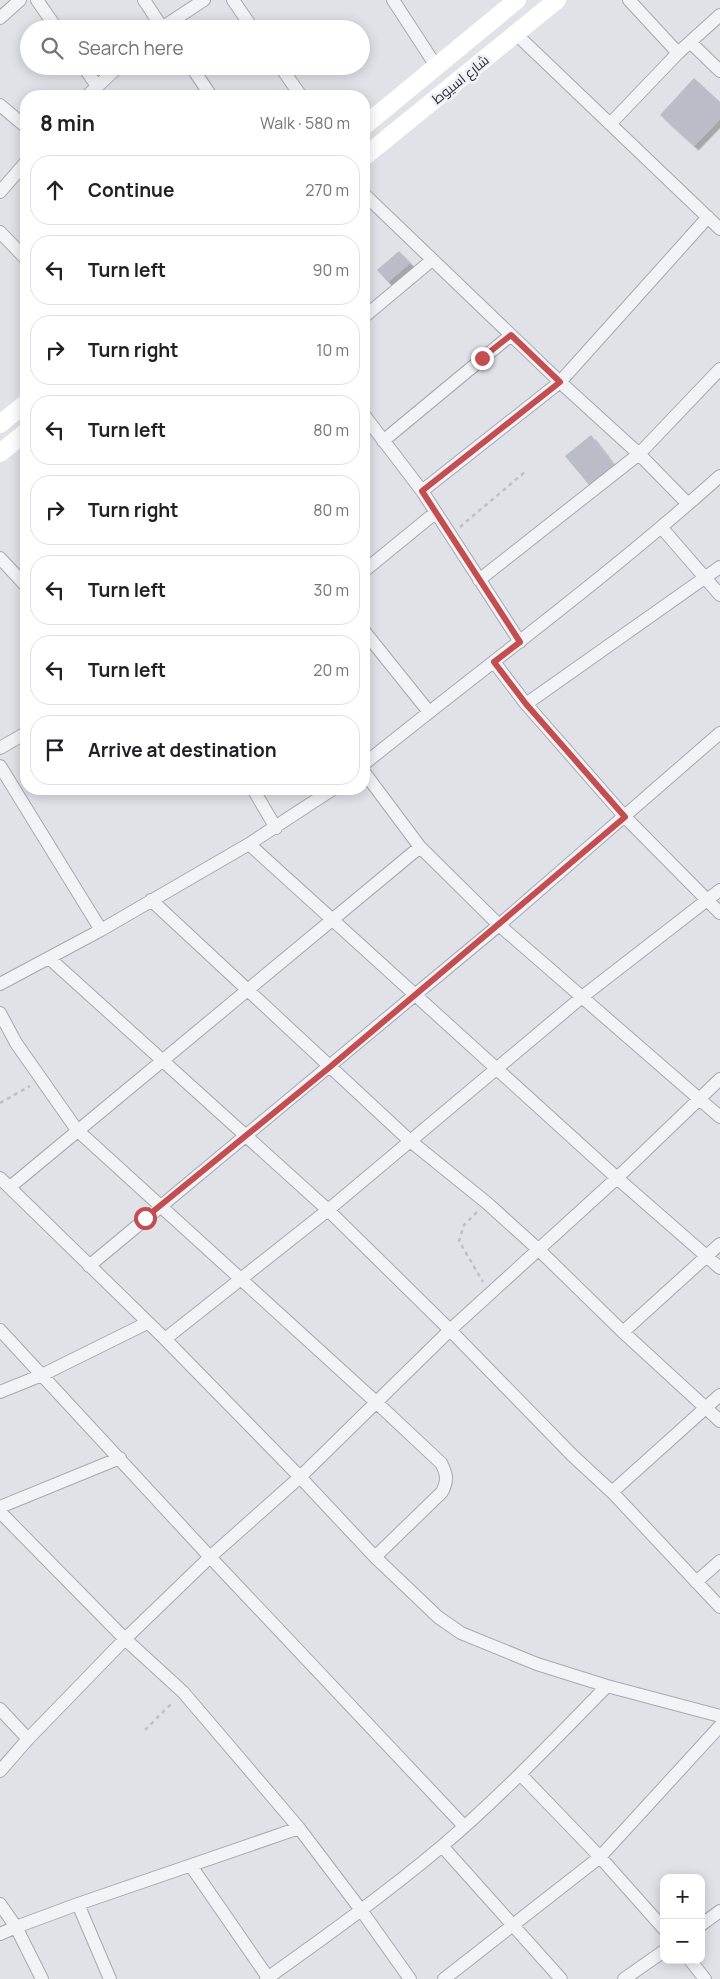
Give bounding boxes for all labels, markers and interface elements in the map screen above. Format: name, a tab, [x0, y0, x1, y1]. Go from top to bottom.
search box	[20, 20, 370, 75]
icon: search	[38, 34, 66, 62]
text: Search here	[78, 35, 184, 61]
street label: شارع اسيوط	[428, 50, 492, 108]
text: 8 min	[40, 109, 95, 137]
text: Walk · 580 m	[260, 112, 350, 134]
icon: ahead	[41, 176, 69, 204]
text: Continue	[88, 177, 174, 203]
text: 270 m	[305, 179, 349, 201]
icon: left	[41, 256, 69, 284]
text: Turn left	[88, 257, 166, 283]
text: 90 m	[313, 259, 349, 281]
icon: right	[41, 336, 69, 364]
text: Turn right	[88, 337, 178, 363]
text: 10 m	[316, 339, 349, 361]
route end	[471, 347, 494, 370]
icon: left	[41, 416, 69, 444]
text: Turn left	[88, 417, 166, 443]
text: 80 m	[313, 419, 349, 441]
icon: right	[41, 496, 69, 524]
text: Turn right	[88, 497, 178, 523]
text: 80 m	[313, 499, 349, 521]
icon: left	[41, 576, 69, 604]
text: Turn left	[88, 577, 166, 603]
text: 30 m	[314, 579, 349, 601]
icon: left	[41, 656, 69, 684]
text: Turn left	[88, 657, 166, 683]
text: 20 m	[313, 659, 349, 681]
icon: arrive	[41, 736, 69, 764]
text: Arrive at destination	[88, 737, 277, 763]
route start	[134, 1207, 157, 1230]
map controls	[660, 1874, 705, 1964]
button: +	[660, 1874, 705, 1919]
button: −	[660, 1919, 705, 1964]

